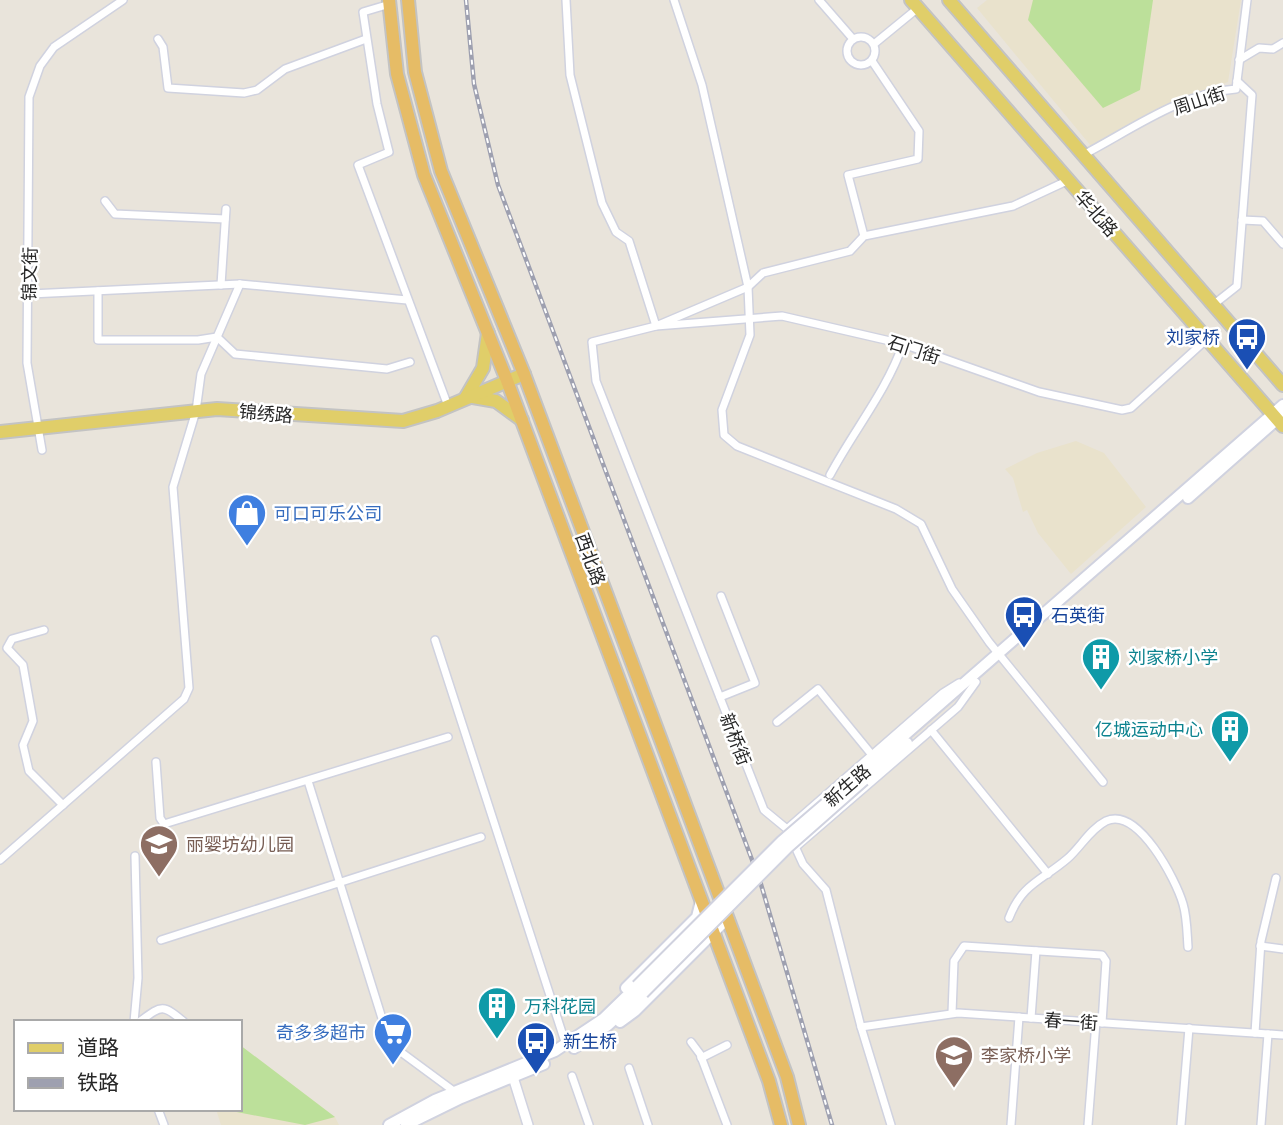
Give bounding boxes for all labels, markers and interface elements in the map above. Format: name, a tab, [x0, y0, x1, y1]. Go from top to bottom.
street label: 周山街	[1170, 81, 1228, 119]
street label: 华北路	[1071, 185, 1123, 241]
street label: 锦文街	[18, 247, 40, 301]
bus stop icon: 刘家桥	[1226, 316, 1268, 371]
place label: 刘家桥	[1166, 326, 1220, 348]
street label: 石门街	[885, 330, 943, 368]
street label: 锦绣路	[238, 400, 294, 426]
shop icon: 可口可乐公司	[226, 492, 268, 547]
place label: 可口可乐公司	[274, 502, 382, 524]
street label: 西北路	[571, 530, 611, 588]
bus stop icon: 石英街	[1003, 594, 1045, 649]
place label: 石英街	[1051, 604, 1105, 626]
building icon: 刘家桥小学	[1080, 636, 1122, 691]
place label: 刘家桥小学	[1128, 646, 1218, 668]
building icon: 亿城运动中心	[1209, 708, 1251, 763]
street label: 新桥街	[716, 710, 756, 768]
place label: 亿城运动中心	[1095, 718, 1203, 740]
street label: 新生路	[819, 759, 875, 811]
school or university icon: 丽婴坊幼儿园	[138, 823, 180, 878]
place label: 丽婴坊幼儿园	[186, 833, 294, 855]
building icon: 万科花园	[476, 985, 518, 1040]
place label: 万科花园	[524, 995, 596, 1017]
street label: 春一街	[1043, 1008, 1099, 1034]
supermarket icon: 奇多多超市	[372, 1011, 414, 1066]
legend	[14, 1020, 242, 1111]
bus stop icon: 新生桥	[515, 1020, 557, 1075]
place label: 奇多多超市	[276, 1021, 366, 1043]
place label: 新生桥	[563, 1030, 617, 1052]
text: 道路	[77, 1034, 119, 1060]
school or university icon: 李家桥小学	[933, 1034, 975, 1089]
place label: 李家桥小学	[981, 1044, 1071, 1066]
text: 铁路	[77, 1069, 119, 1095]

